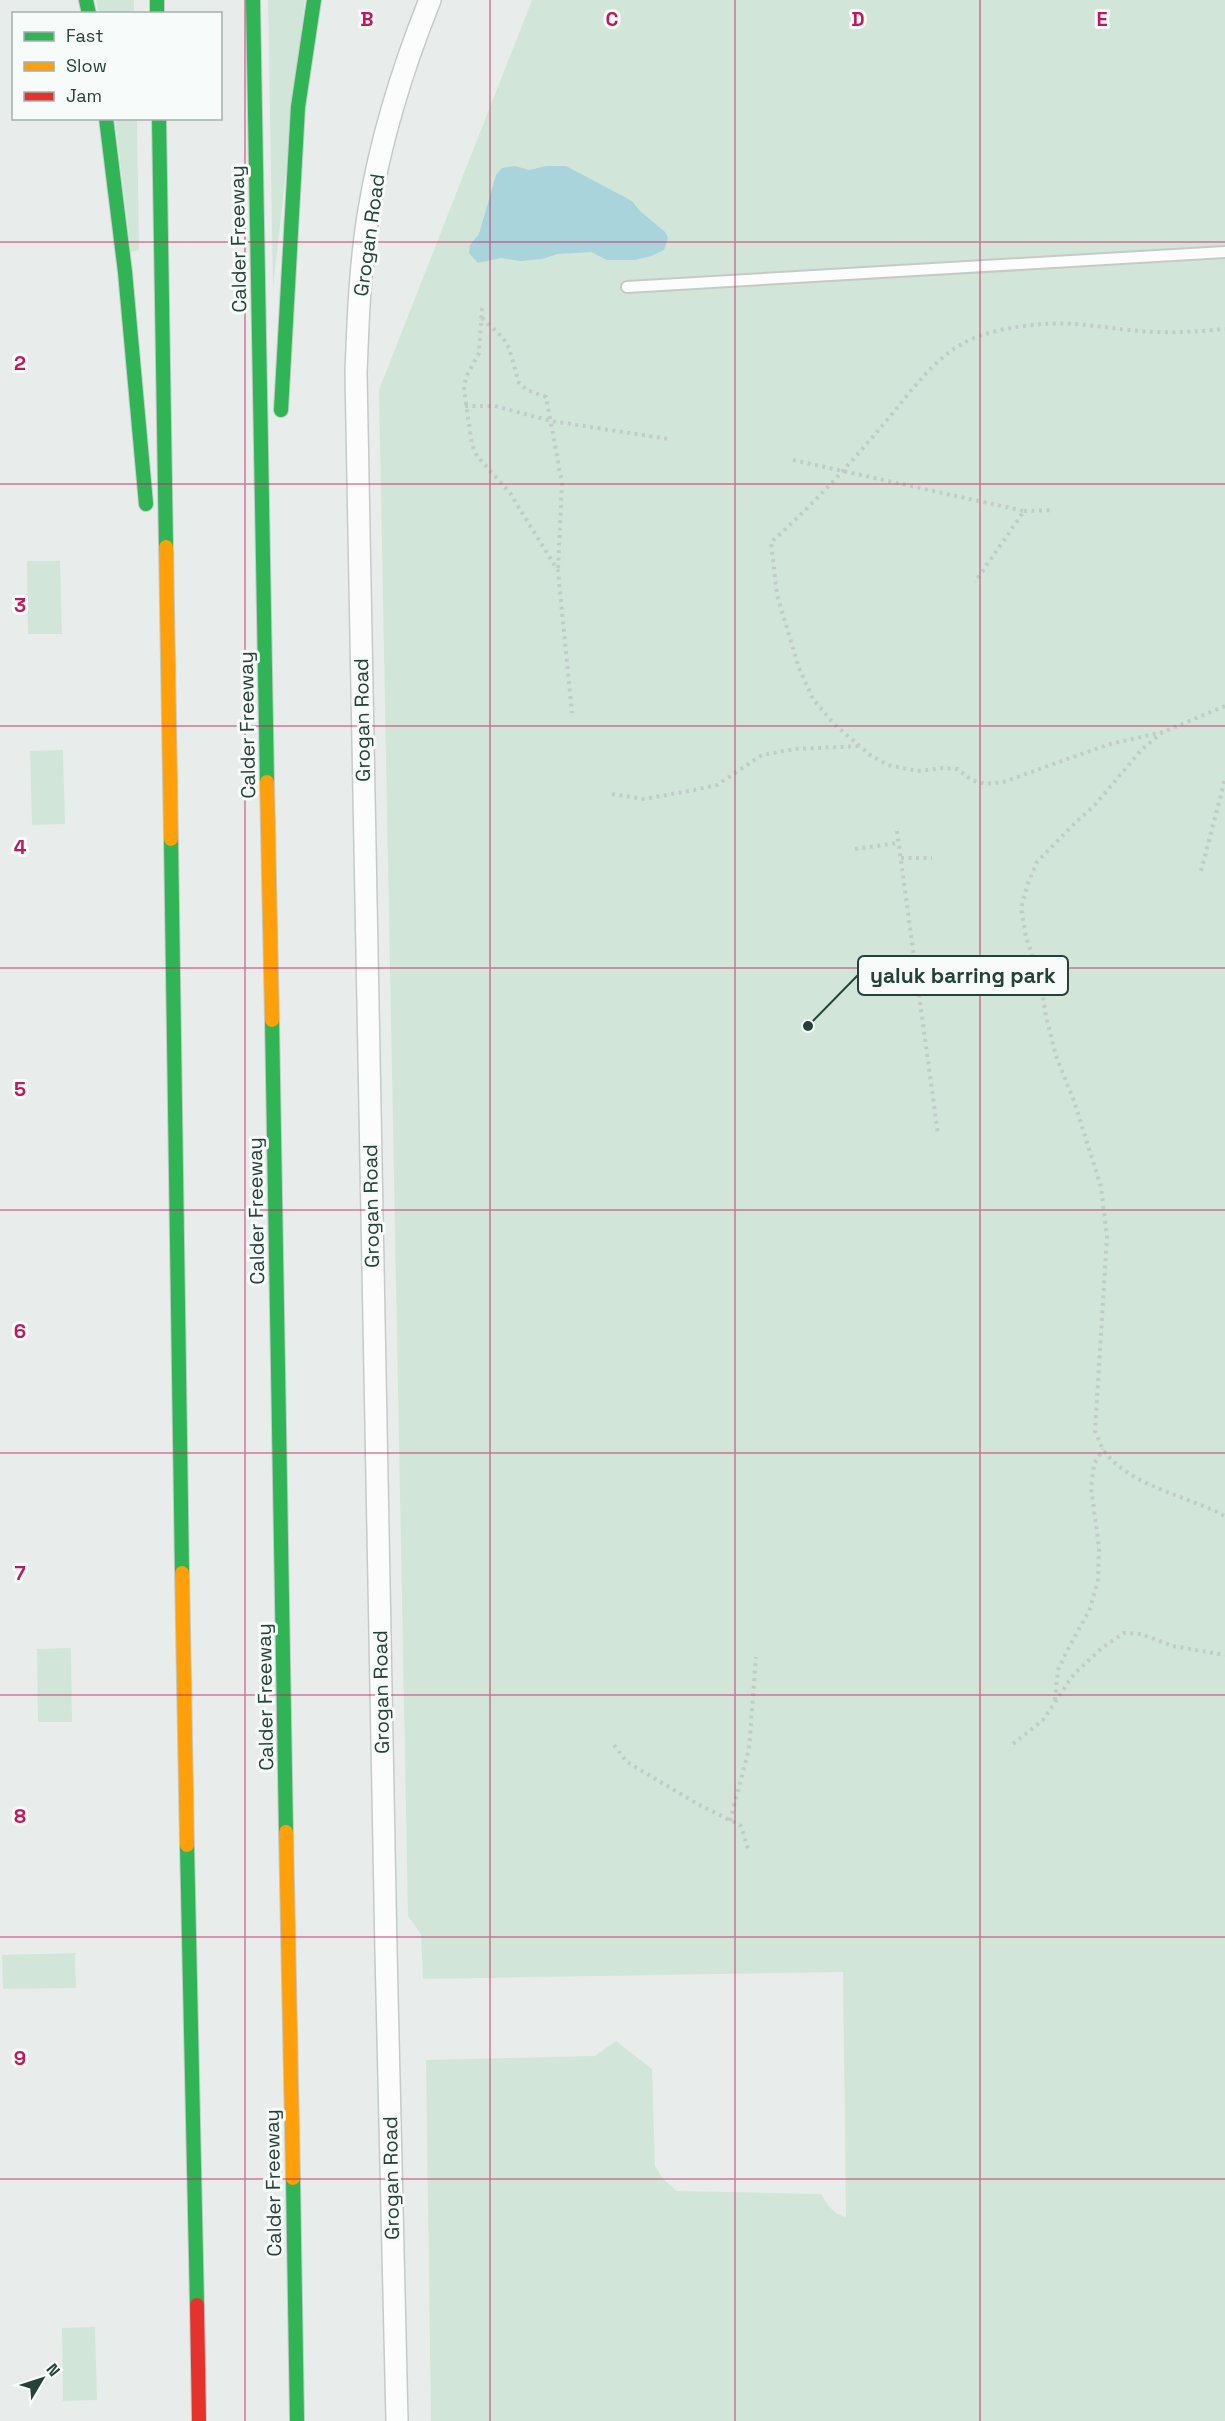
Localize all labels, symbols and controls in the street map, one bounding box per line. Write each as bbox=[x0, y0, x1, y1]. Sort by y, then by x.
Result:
text: B bbox=[360, 6, 374, 32]
text: C bbox=[606, 6, 619, 32]
text: D bbox=[851, 6, 865, 32]
text: E bbox=[1096, 6, 1108, 32]
legend bbox=[12, 12, 222, 120]
text: Fast bbox=[66, 24, 103, 47]
text: Slow bbox=[66, 54, 107, 77]
text: Jam bbox=[66, 84, 102, 107]
street label: Calder Freeway bbox=[224, 165, 252, 313]
street label: Grogan Road bbox=[348, 172, 390, 298]
text: 2 bbox=[14, 350, 26, 376]
text: 3 bbox=[14, 592, 26, 618]
street label: Calder Freeway bbox=[233, 651, 261, 799]
street label: Grogan Road bbox=[348, 658, 376, 782]
text: 4 bbox=[14, 834, 27, 860]
callout: yaluk barring park bbox=[858, 956, 1068, 995]
text: yaluk barring park bbox=[870, 962, 1056, 989]
text: 5 bbox=[14, 1076, 26, 1102]
street label: Calder Freeway bbox=[242, 1137, 270, 1285]
street label: Grogan Road bbox=[357, 1144, 385, 1268]
text: 6 bbox=[14, 1318, 26, 1344]
text: 7 bbox=[14, 1560, 26, 1586]
street label: Calder Freeway bbox=[251, 1623, 279, 1771]
street label: Grogan Road bbox=[367, 1630, 395, 1754]
text: 8 bbox=[14, 1803, 26, 1829]
text: 9 bbox=[14, 2045, 26, 2071]
street label: Calder Freeway bbox=[259, 2109, 287, 2257]
street label: Grogan Road bbox=[377, 2116, 405, 2240]
north arrow bbox=[12, 2349, 72, 2409]
text: N bbox=[42, 2359, 65, 2381]

